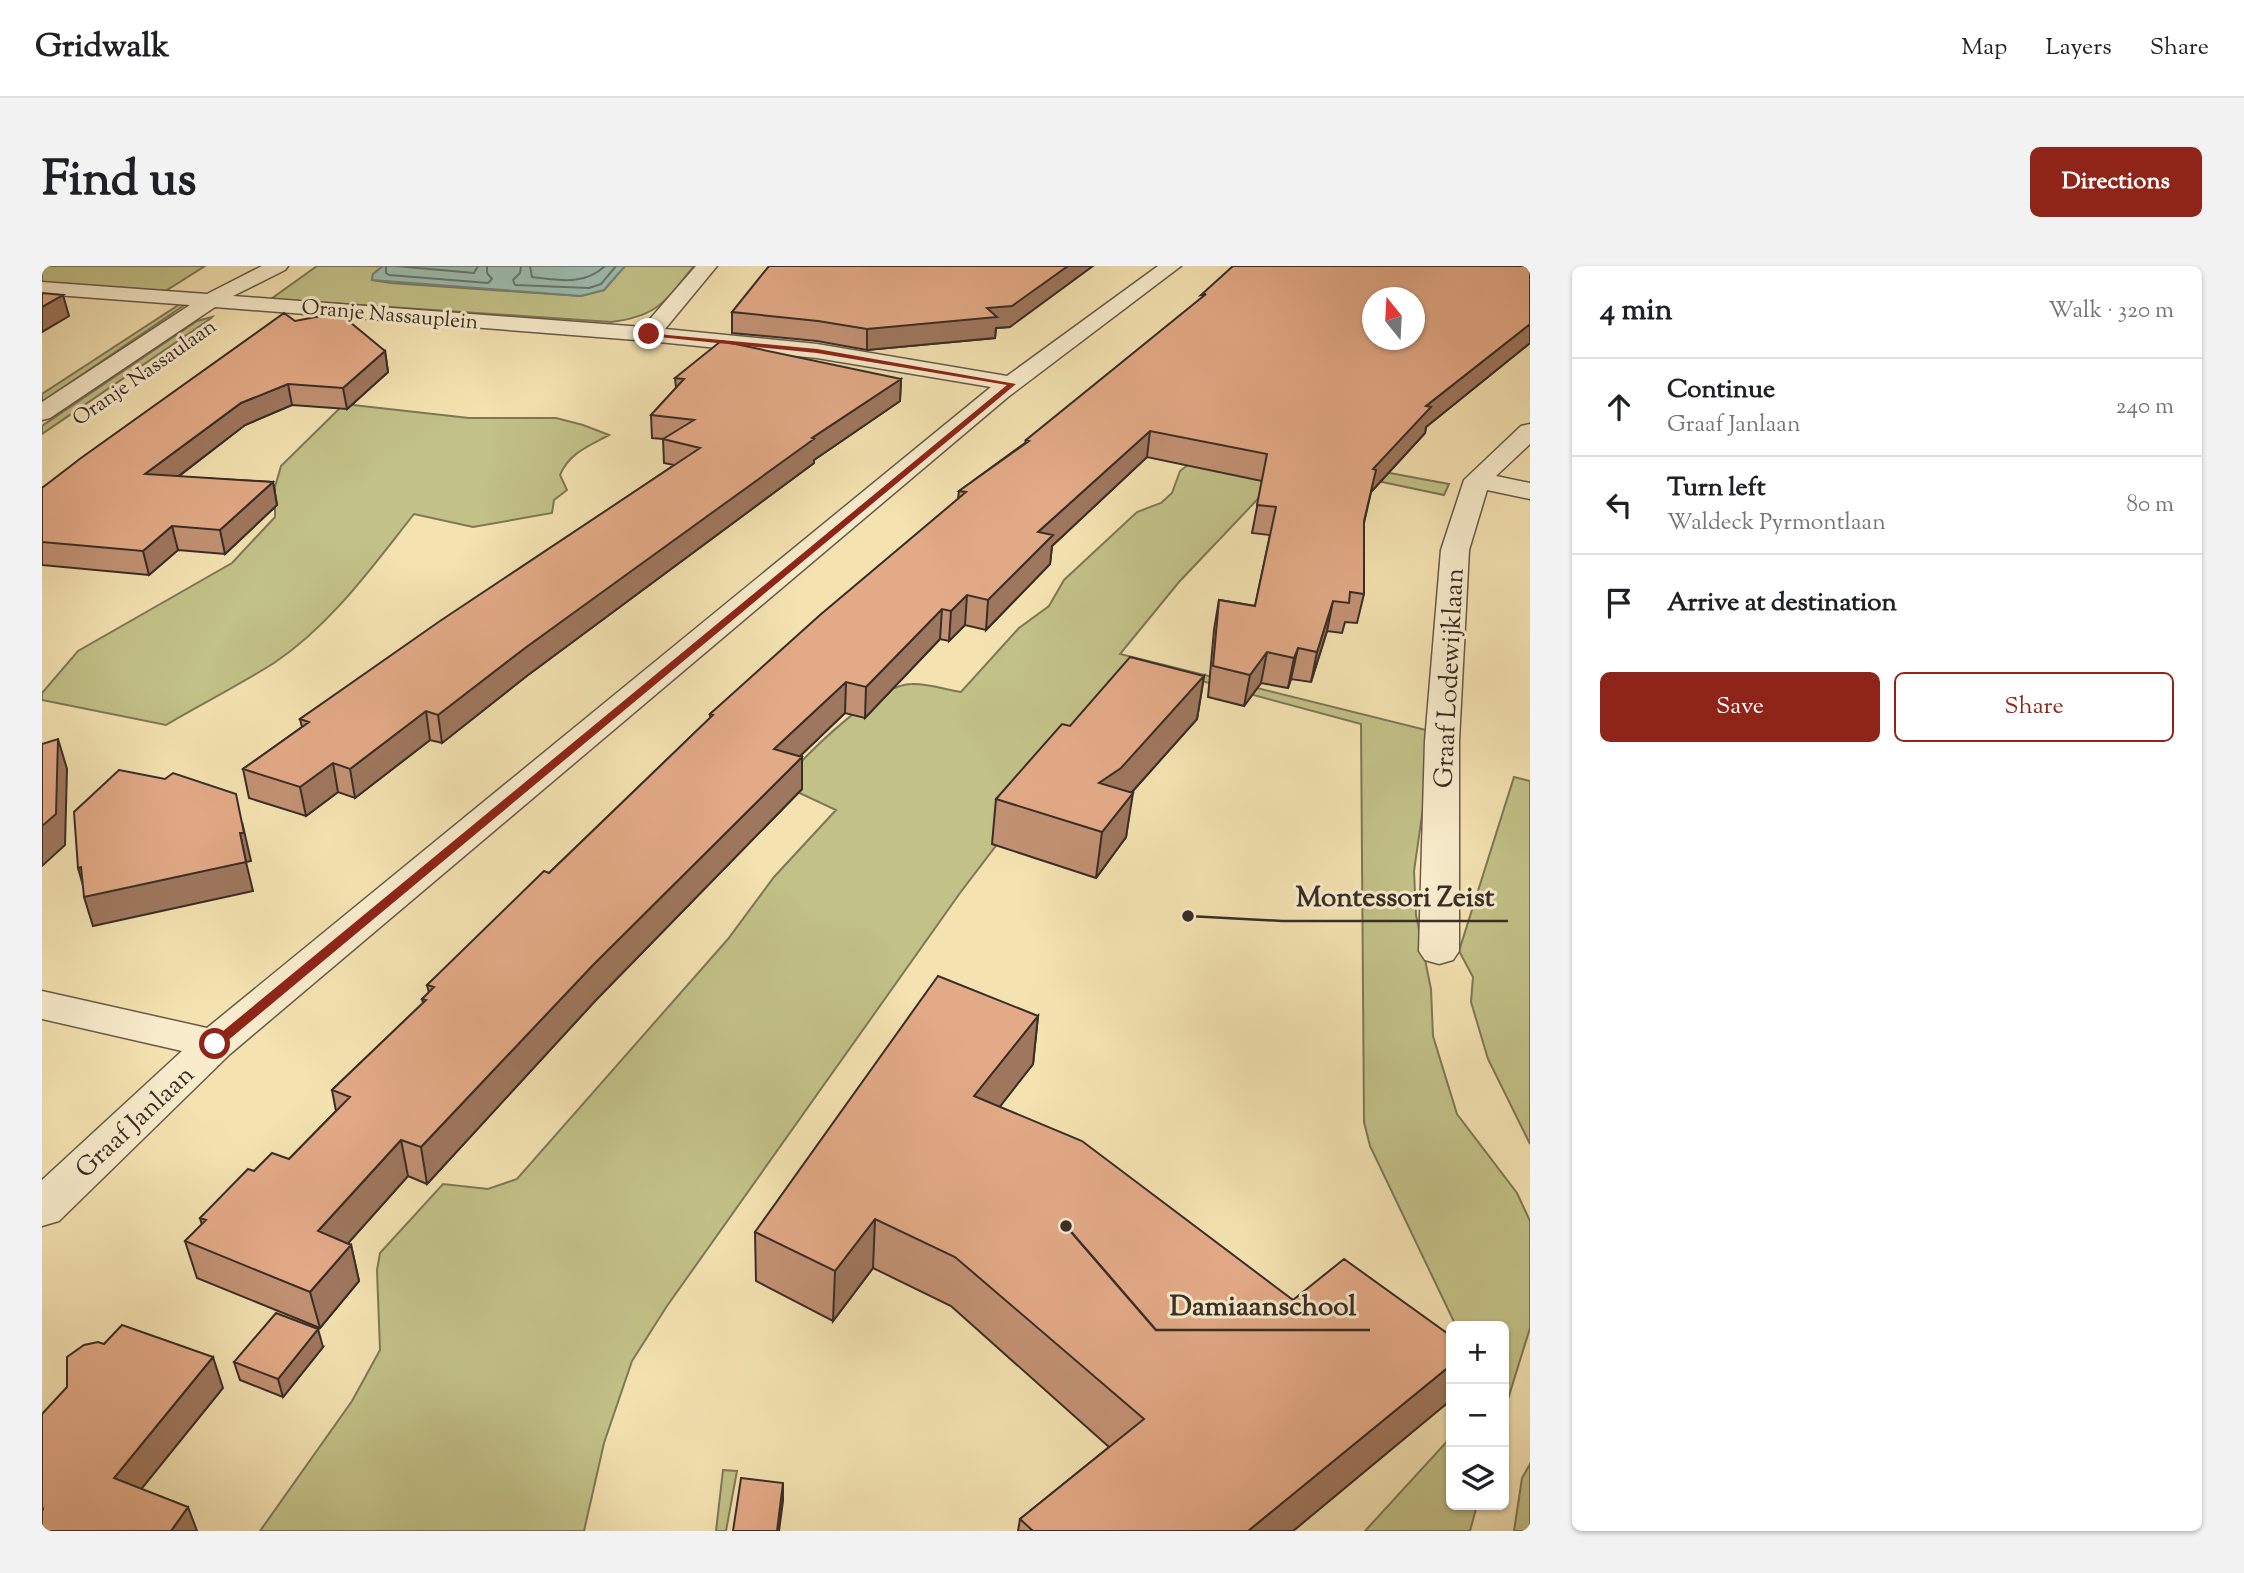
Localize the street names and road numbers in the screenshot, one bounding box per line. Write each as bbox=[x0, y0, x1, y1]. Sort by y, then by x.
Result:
street label: Oranje Nassauplein bbox=[300, 293, 479, 339]
street label: Oranje Nassaulaan bbox=[67, 313, 223, 435]
street label: Graaf Lodewijklaan bbox=[1426, 567, 1475, 789]
street label: Graaf Janlaan bbox=[68, 1058, 204, 1188]

